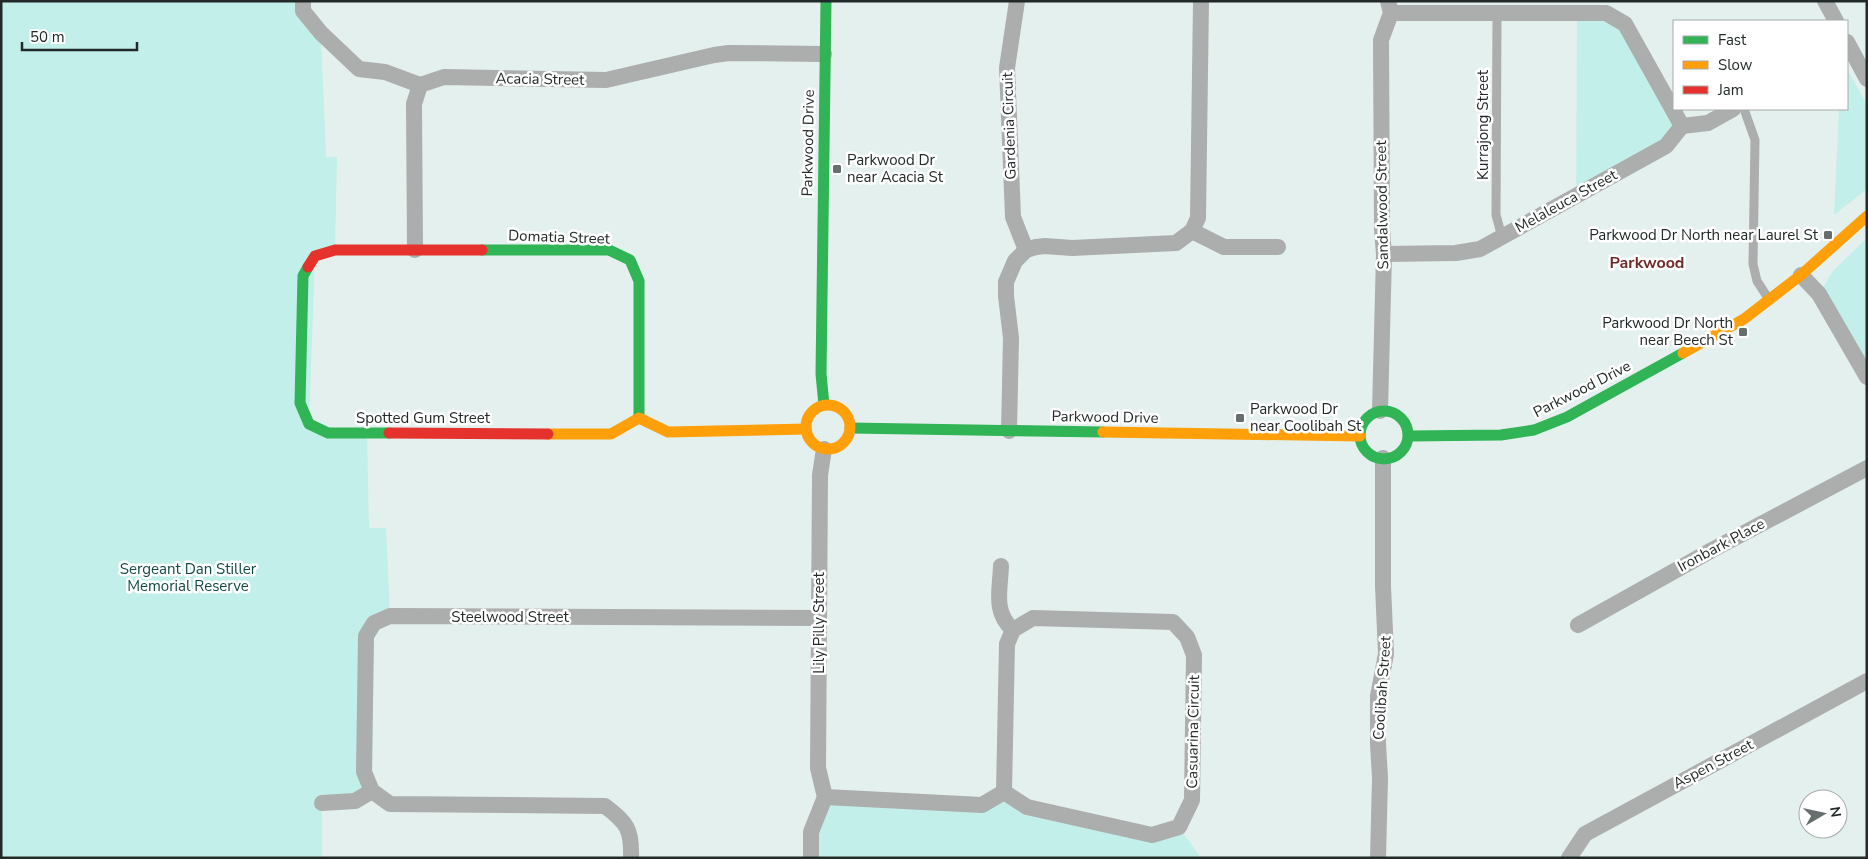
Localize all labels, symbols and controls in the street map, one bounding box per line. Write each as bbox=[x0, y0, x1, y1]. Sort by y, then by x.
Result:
scale bar bbox=[22, 20, 138, 52]
legend bbox=[1673, 20, 1848, 110]
text: 50 m bbox=[30, 27, 65, 47]
text: Fast bbox=[1718, 30, 1747, 50]
text: Slow bbox=[1718, 55, 1753, 75]
street label: Acacia Street bbox=[495, 68, 585, 90]
street label: Kurrajong Street bbox=[1473, 69, 1493, 180]
street label: Gardenia Circuit bbox=[997, 71, 1021, 180]
text: Jam bbox=[1717, 80, 1744, 100]
street label: Parkwood Drive bbox=[797, 89, 819, 197]
street label: Sandalwood Street bbox=[1371, 139, 1393, 270]
place label: Parkwood Dr near Acacia St bbox=[847, 150, 944, 187]
marker: Parkwood Dr near Acacia St bbox=[831, 163, 843, 175]
street label: Melaleuca Street bbox=[1511, 164, 1621, 237]
street label: Domatia Street bbox=[508, 225, 611, 249]
place label: Parkwood Dr North near Laurel St bbox=[1589, 225, 1819, 245]
marker: Parkwood Dr North near Laurel St bbox=[1822, 229, 1834, 241]
district label: Parkwood bbox=[1610, 252, 1684, 274]
place label: Parkwood Dr North near Beech St bbox=[1602, 313, 1734, 350]
marker: Parkwood Dr North near Beech St bbox=[1737, 326, 1749, 338]
street label: Parkwood Drive bbox=[1530, 356, 1634, 422]
place label: Parkwood Dr near Coolibah St bbox=[1250, 399, 1362, 436]
street label: Parkwood Drive bbox=[1051, 406, 1159, 428]
street label: Spotted Gum Street bbox=[356, 408, 491, 428]
marker: Parkwood Dr near Coolibah St bbox=[1234, 412, 1246, 424]
street label: Ironbark Place bbox=[1674, 514, 1768, 576]
park label: Sergeant Dan Stiller Memorial Reserve bbox=[120, 559, 257, 596]
street label: Lily Pilly Street bbox=[809, 571, 829, 674]
street label: Steelwood Street bbox=[451, 607, 569, 627]
street label: Coolibah Street bbox=[1368, 635, 1396, 741]
street label: Casuarina Circuit bbox=[1182, 674, 1204, 789]
street label: Aspen Street bbox=[1669, 734, 1757, 794]
north arrow bbox=[1798, 789, 1848, 839]
text: N bbox=[1825, 805, 1846, 819]

